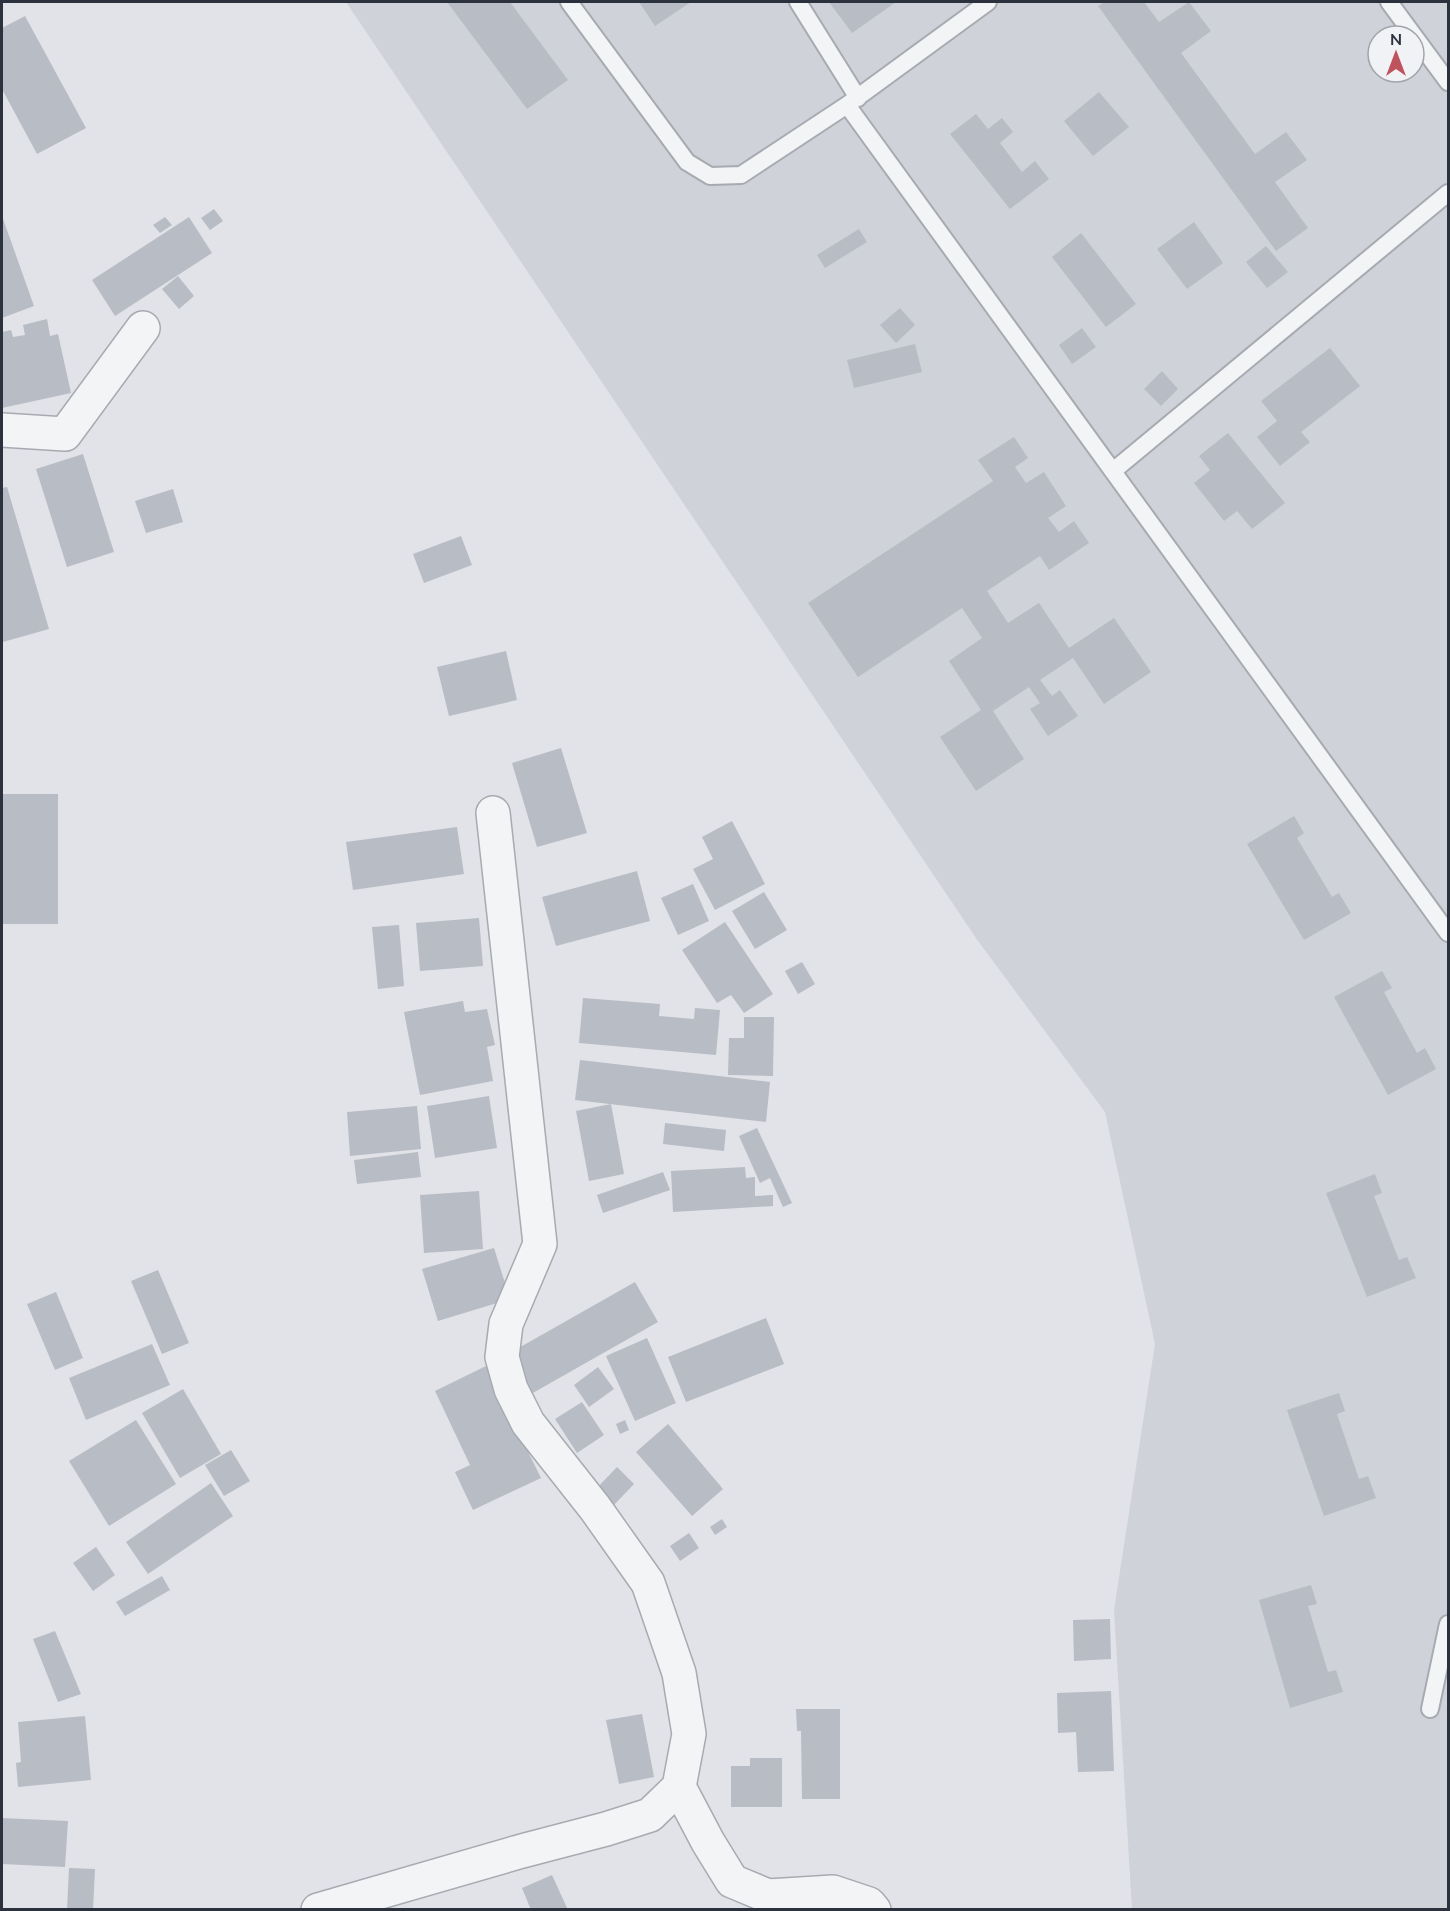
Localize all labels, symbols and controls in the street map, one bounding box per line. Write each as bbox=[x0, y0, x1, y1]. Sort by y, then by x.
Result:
north arrow bbox=[1366, 24, 1426, 84]
text: N bbox=[1390, 29, 1402, 49]

